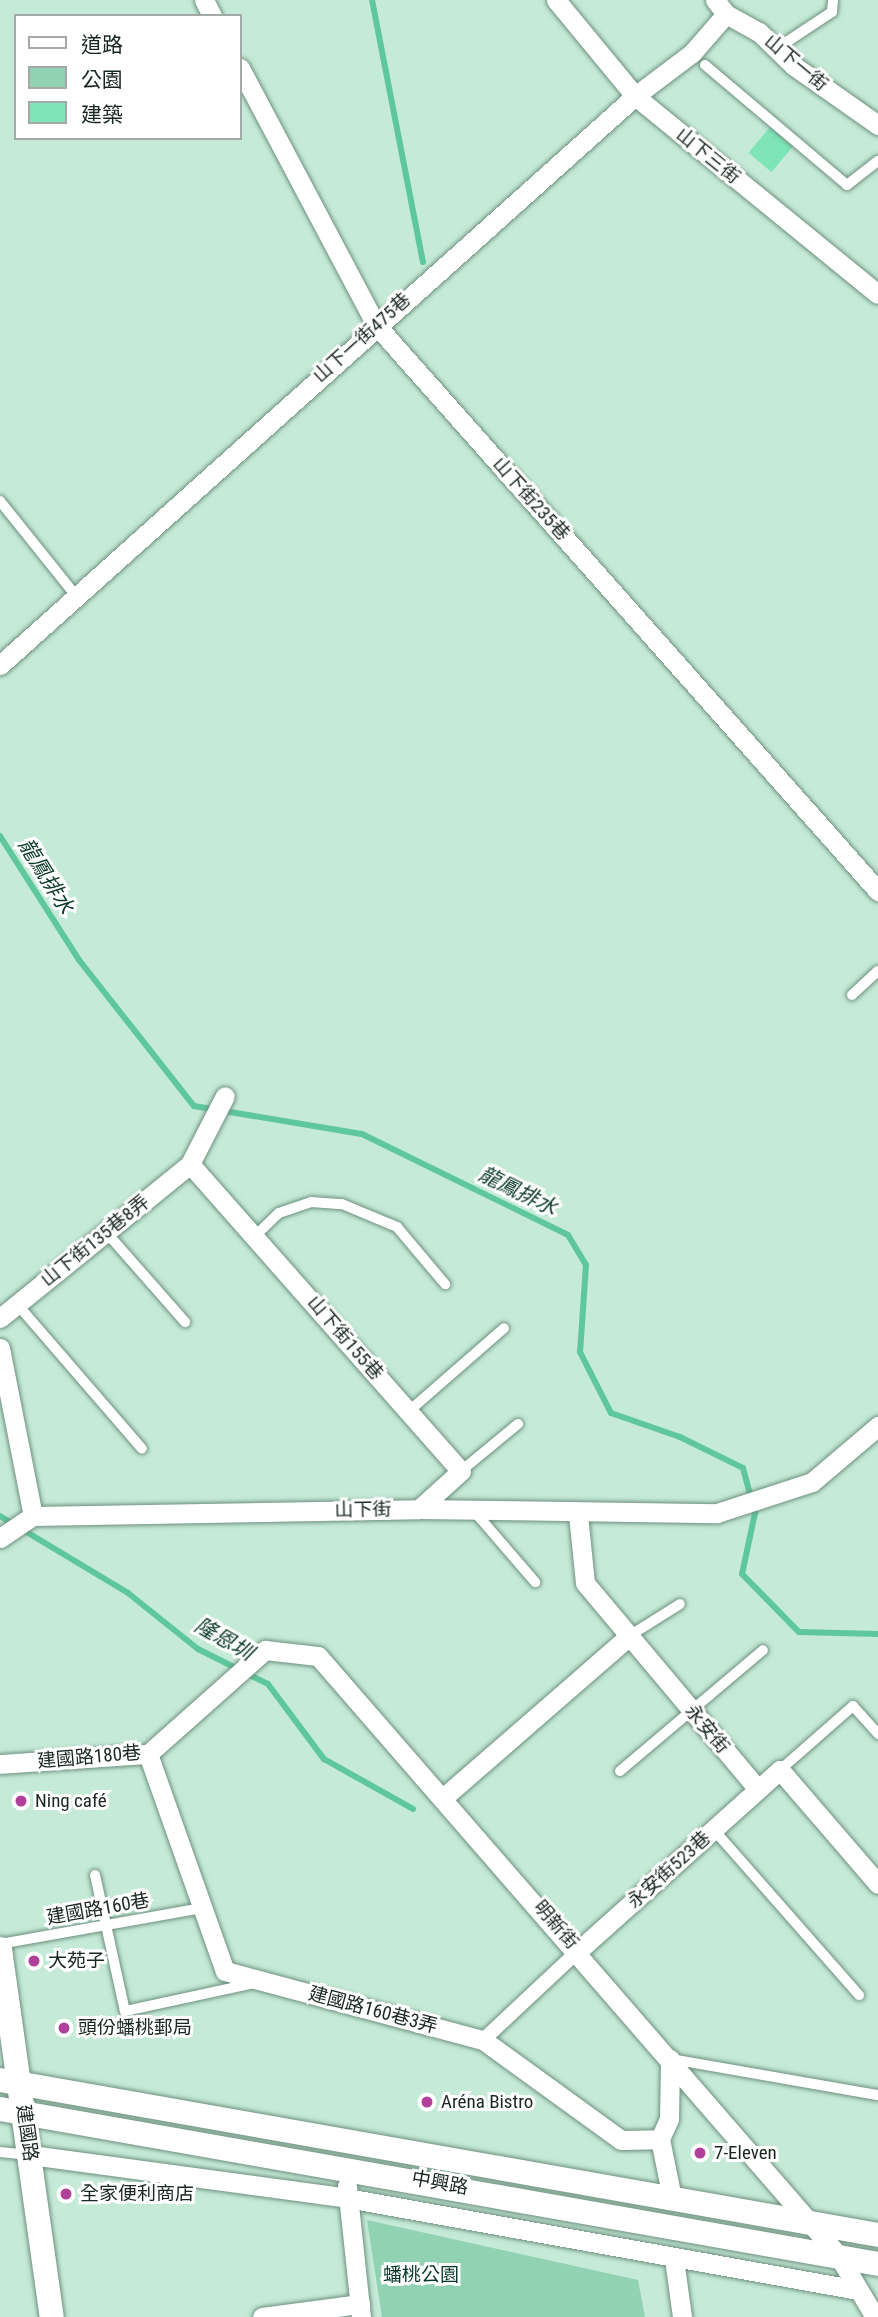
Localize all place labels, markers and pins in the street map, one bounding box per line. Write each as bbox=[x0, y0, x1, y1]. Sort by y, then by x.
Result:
place label: Ning café bbox=[35, 1790, 107, 1812]
marker: Ning café bbox=[13, 1793, 29, 1809]
place label: 大苑子 bbox=[48, 1950, 105, 1972]
marker: 大苑子 bbox=[26, 1953, 42, 1969]
place label: 頭份蟠桃郵局 bbox=[78, 2017, 192, 2039]
marker: 頭份蟠桃郵局 bbox=[56, 2020, 72, 2036]
place label: Aréna Bistro bbox=[441, 2091, 533, 2113]
marker: Aréna Bistro bbox=[419, 2094, 435, 2110]
place label: 7-Eleven bbox=[714, 2142, 777, 2164]
marker: 7-Eleven bbox=[692, 2145, 708, 2161]
place label: 全家便利商店 bbox=[80, 2183, 194, 2205]
marker: 全家便利商店 bbox=[58, 2186, 74, 2202]

